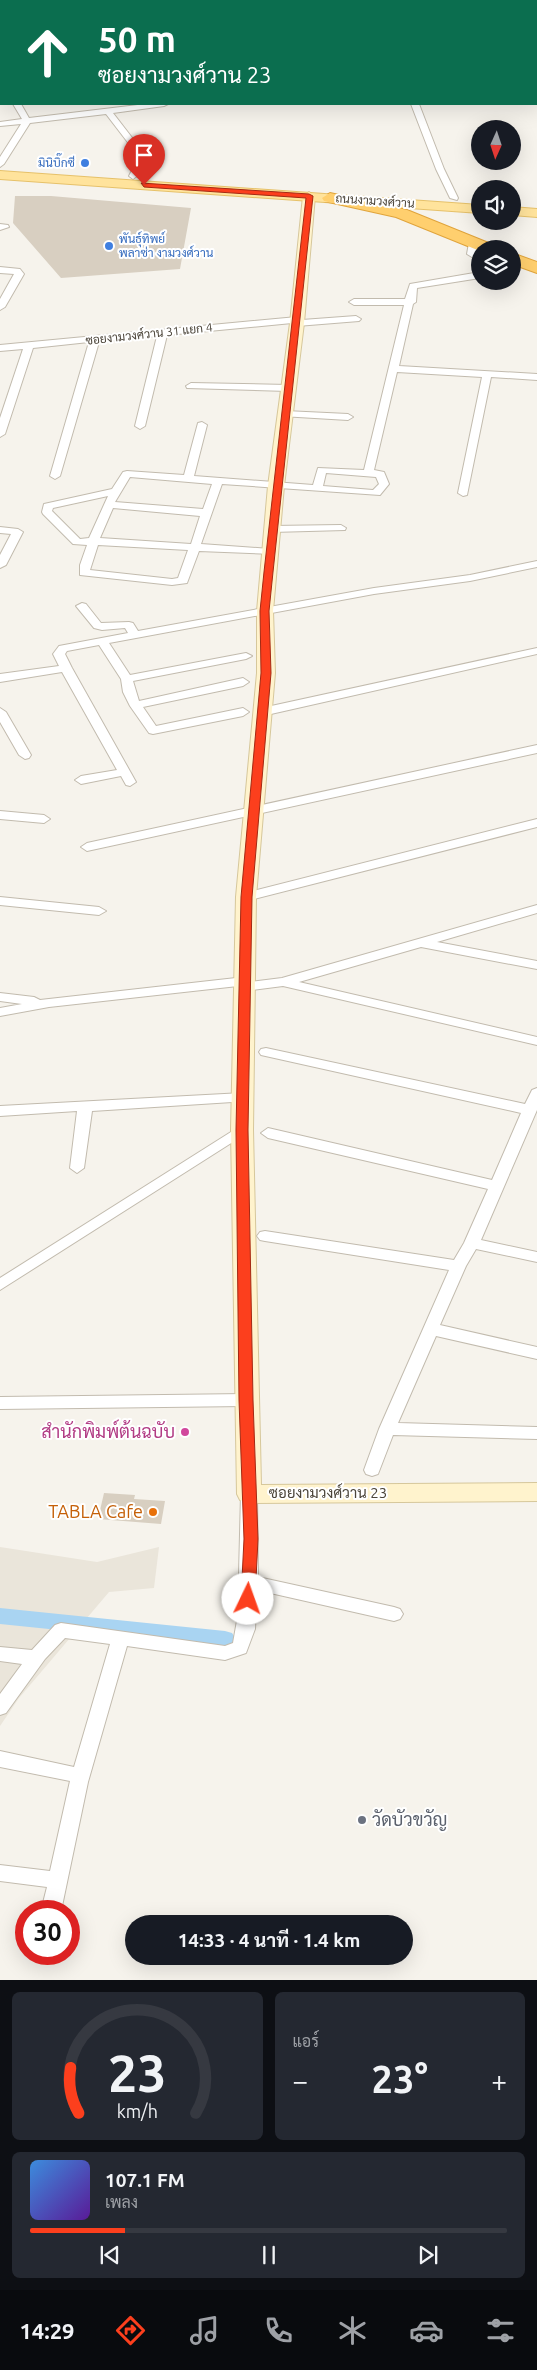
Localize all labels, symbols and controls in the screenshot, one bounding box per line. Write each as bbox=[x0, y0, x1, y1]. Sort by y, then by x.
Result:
text: 50 m bbox=[98, 19, 176, 59]
icon: ahead bbox=[15, 20, 80, 85]
text: ซอยงามวงศ์วาน 23 bbox=[98, 62, 272, 87]
north arrow bbox=[471, 120, 521, 170]
map controls bbox=[471, 120, 521, 290]
pin bbox=[123, 134, 165, 185]
icon: arrive bbox=[130, 141, 158, 169]
place label: มินิบิ๊กซี bbox=[38, 153, 75, 169]
marker: มินิบิ๊กซี bbox=[79, 157, 91, 169]
button: sound bbox=[471, 180, 521, 230]
street label: ถนนงามวงศ์วาน bbox=[335, 190, 415, 210]
place label: พันธุ์ทิพย์ พลาซ่า งามวงศ์วาน bbox=[119, 231, 214, 259]
marker: พันธุ์ทิพย์ พลาซ่า งามวงศ์วาน bbox=[103, 240, 115, 252]
button: layers bbox=[471, 240, 521, 290]
street label: ซอยงามวงศ์วาน 31 แยก 4 bbox=[85, 319, 213, 347]
place label: สำนักพิมพ์ต้นฉบับ bbox=[41, 1419, 175, 1441]
marker: สำนักพิมพ์ต้นฉบับ bbox=[179, 1426, 191, 1438]
street label: ซอยงามวงศ์วาน 23 bbox=[269, 1483, 387, 1501]
place label: TABLA Cafe bbox=[48, 1501, 143, 1521]
marker: TABLA Cafe bbox=[147, 1506, 159, 1518]
position arrow bbox=[221, 1572, 273, 1624]
place label: วัดบัวขวัญ bbox=[372, 1809, 448, 1831]
marker: วัดบัวขวัญ bbox=[356, 1814, 368, 1826]
speed limit sign: 30 bbox=[15, 1900, 80, 1965]
text: 14:33 · 4 นาที · 1.4 km bbox=[178, 1929, 360, 1951]
text: แอร์ bbox=[293, 2032, 319, 2050]
text: 23 bbox=[108, 2044, 167, 2102]
text: 23° bbox=[372, 2058, 428, 2100]
text: − bbox=[293, 2065, 308, 2096]
text: + bbox=[491, 2065, 507, 2096]
text: km/h bbox=[117, 2101, 158, 2121]
text: 107.1 FM bbox=[105, 2169, 185, 2191]
text: เพลง bbox=[105, 2193, 138, 2211]
icon: previous bbox=[96, 2241, 124, 2269]
icon: pause bbox=[255, 2241, 283, 2269]
icon: next bbox=[414, 2241, 442, 2269]
icon: directions bbox=[113, 2313, 148, 2348]
icon: music bbox=[187, 2313, 222, 2348]
icon: phone bbox=[261, 2313, 296, 2348]
icon: climate bbox=[335, 2313, 370, 2348]
icon: car bbox=[409, 2313, 444, 2348]
icon: filters bbox=[483, 2313, 518, 2348]
text: 14:29 bbox=[19, 2318, 74, 2343]

